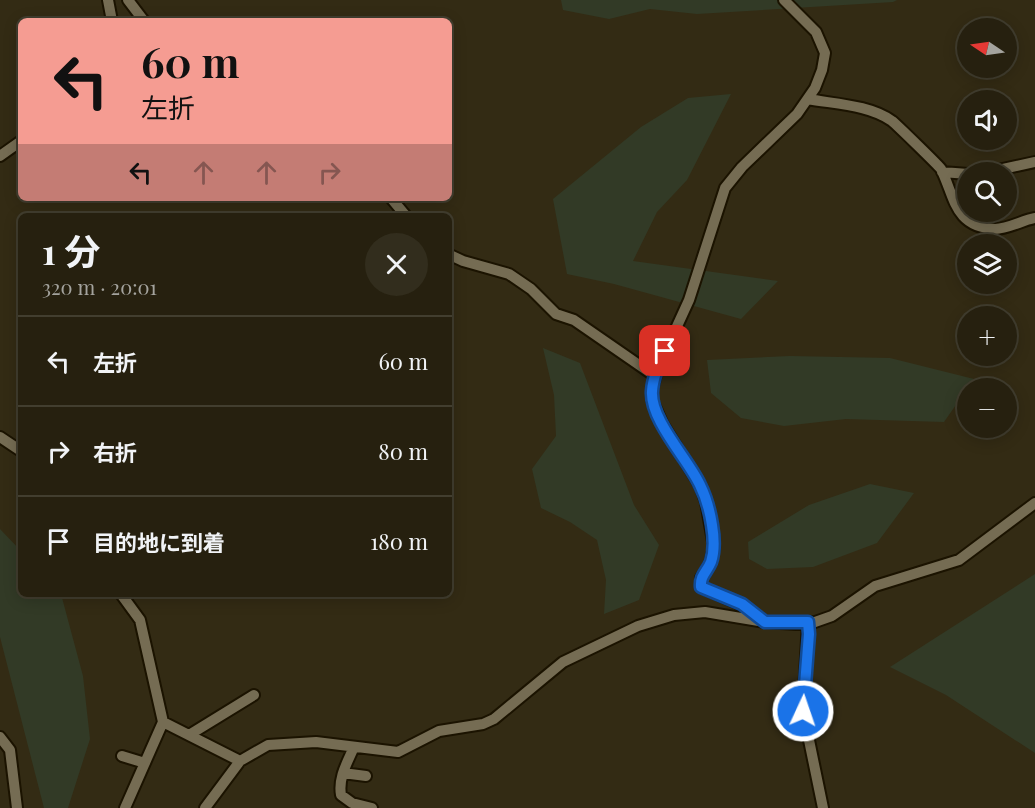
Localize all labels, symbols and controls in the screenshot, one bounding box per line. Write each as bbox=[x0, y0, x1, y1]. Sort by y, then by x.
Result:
north arrow bbox=[957, 18, 1017, 78]
map controls bbox=[957, 18, 1017, 438]
text: 60 m bbox=[141, 33, 239, 89]
icon: left bbox=[42, 42, 120, 120]
text: 左折 bbox=[141, 89, 195, 125]
button: sound bbox=[957, 90, 1017, 150]
icon: left bbox=[124, 156, 157, 189]
icon: ahead bbox=[187, 156, 220, 189]
icon: ahead bbox=[250, 156, 283, 189]
icon: right bbox=[313, 156, 346, 189]
button: search bbox=[957, 162, 1017, 222]
text: 1 分 bbox=[42, 226, 100, 274]
button: close bbox=[365, 233, 428, 296]
button: layers bbox=[957, 234, 1017, 294]
text: 320 m · 20:01 bbox=[42, 273, 157, 300]
button: + bbox=[957, 306, 1017, 366]
pin bbox=[639, 325, 690, 376]
icon: arrive bbox=[648, 334, 681, 367]
icon: left bbox=[42, 345, 75, 378]
text: 60 m bbox=[378, 346, 428, 376]
text: 左折 bbox=[93, 347, 137, 377]
button: − bbox=[957, 378, 1017, 438]
icon: right bbox=[42, 435, 75, 468]
text: 80 m bbox=[378, 436, 428, 466]
text: 右折 bbox=[93, 437, 137, 467]
icon: arrive bbox=[42, 525, 75, 558]
text: 180 m bbox=[370, 526, 428, 556]
text: 目的地に到着 bbox=[93, 527, 225, 557]
position arrow bbox=[771, 679, 835, 743]

